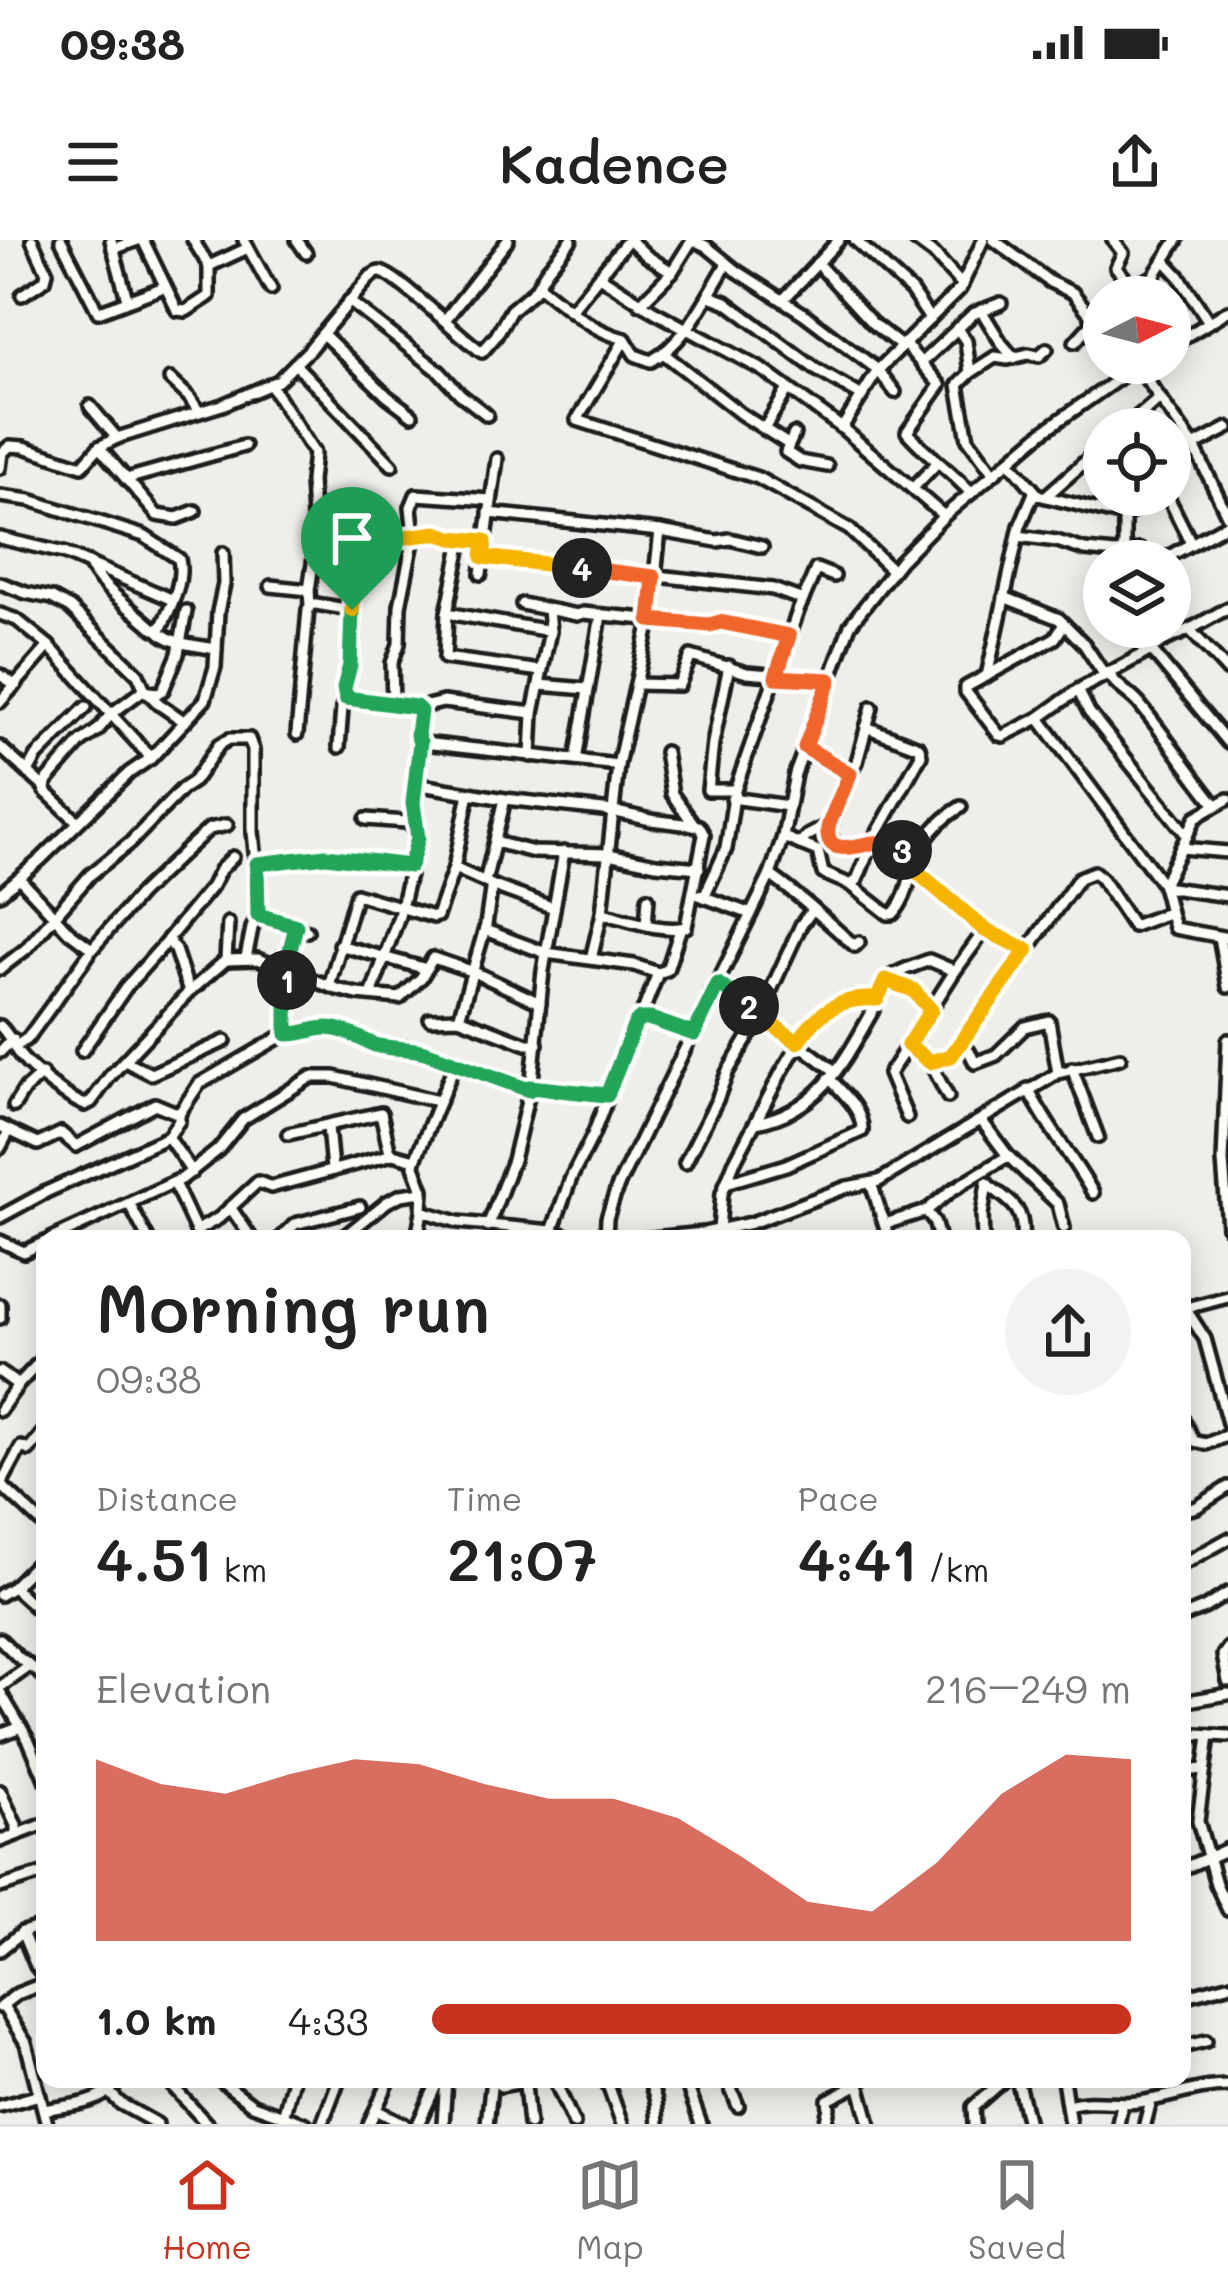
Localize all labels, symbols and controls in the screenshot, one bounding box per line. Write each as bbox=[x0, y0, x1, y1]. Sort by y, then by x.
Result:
text: 09:38 bbox=[60, 13, 185, 71]
text: Kadence bbox=[499, 127, 729, 198]
icon: menu bbox=[60, 129, 126, 195]
icon: share bbox=[1102, 129, 1168, 195]
north arrow bbox=[1083, 276, 1191, 384]
map controls bbox=[1083, 276, 1191, 648]
button: locate bbox=[1083, 408, 1191, 516]
pin bbox=[301, 487, 403, 610]
icon: arrive bbox=[319, 505, 385, 571]
pin: 4 bbox=[552, 538, 612, 598]
button: layers bbox=[1083, 540, 1191, 648]
text: 4 bbox=[572, 546, 592, 589]
pin: 3 bbox=[872, 820, 932, 880]
text: 3 bbox=[892, 828, 912, 871]
pin: 1 bbox=[257, 950, 317, 1010]
text: 1 bbox=[280, 958, 294, 1001]
pin: 2 bbox=[719, 976, 779, 1036]
text: 2 bbox=[740, 984, 758, 1027]
text: Morning run bbox=[96, 1264, 490, 1350]
button: share bbox=[1005, 1269, 1131, 1395]
text: 09:38 bbox=[96, 1352, 202, 1403]
text: Distance bbox=[96, 1476, 238, 1519]
text: Time bbox=[447, 1476, 522, 1519]
text: Pace bbox=[798, 1476, 879, 1519]
text: 4.51 bbox=[96, 1519, 213, 1597]
text: 21:07 bbox=[447, 1519, 597, 1597]
text: 4:41 bbox=[798, 1519, 918, 1597]
text: km bbox=[213, 1547, 267, 1590]
text: /km bbox=[918, 1547, 989, 1590]
text: Elevation bbox=[96, 1662, 271, 1713]
text: 216–249 m bbox=[925, 1662, 1131, 1713]
text: 1.0 km bbox=[96, 1994, 216, 2045]
text: 4:33 bbox=[288, 1994, 369, 2045]
tab: Home bbox=[162, 2152, 252, 2267]
tab: Map bbox=[576, 2152, 644, 2267]
tab: Saved bbox=[968, 2152, 1066, 2267]

